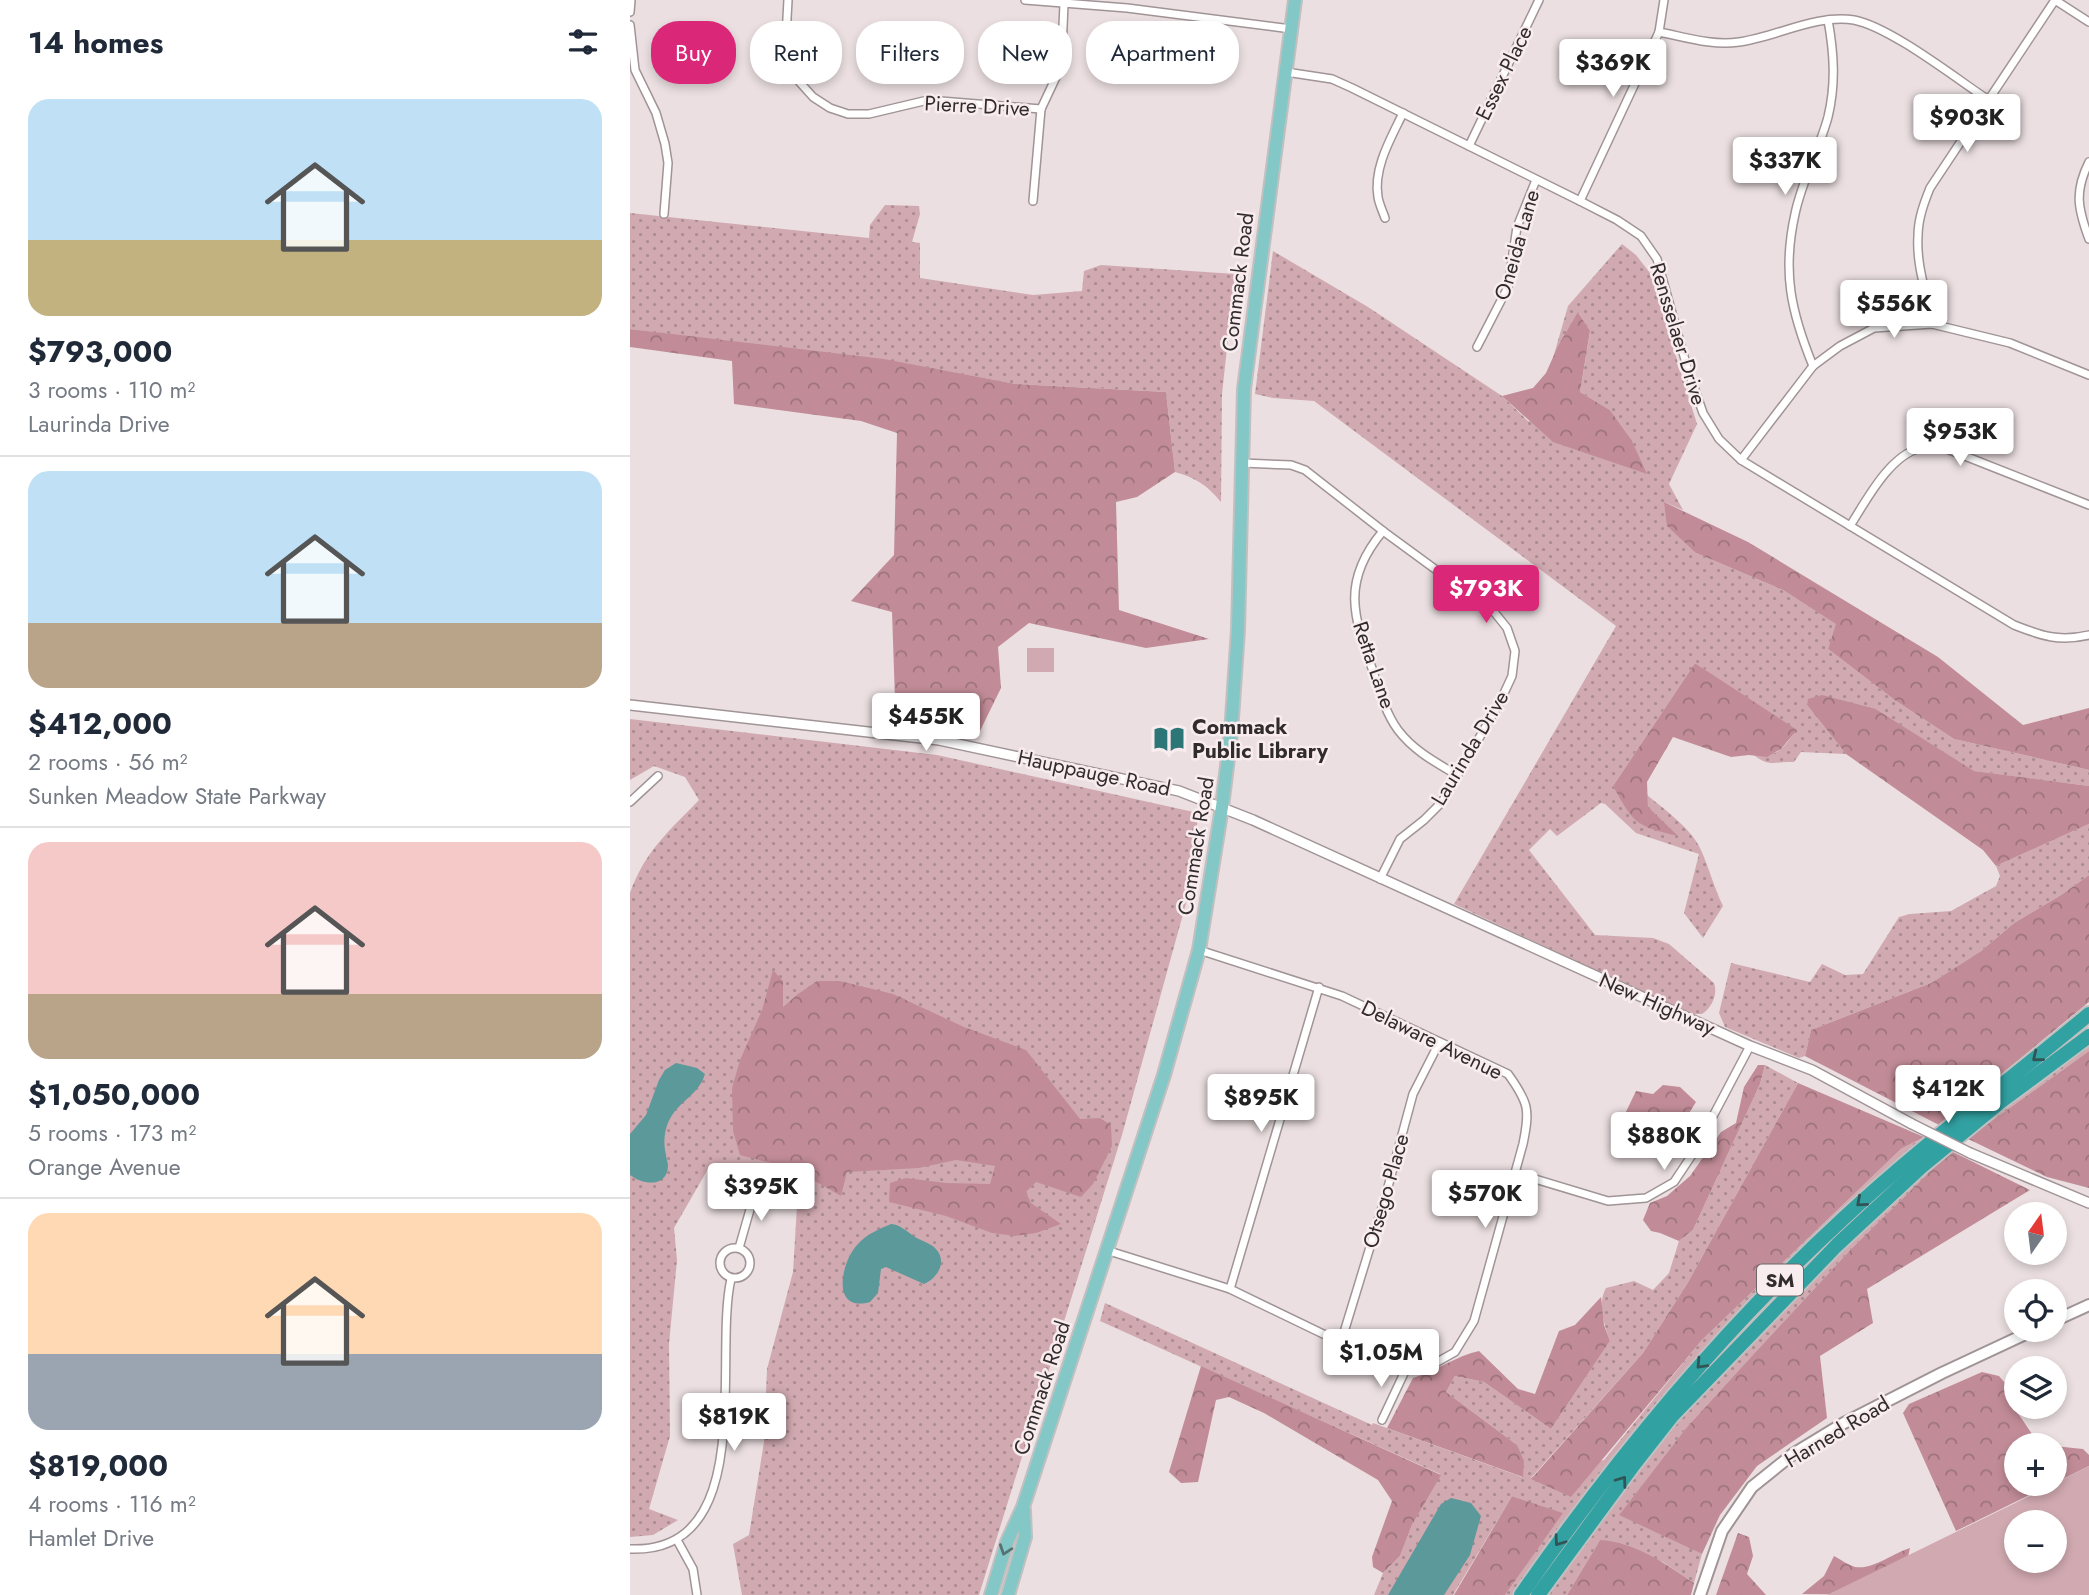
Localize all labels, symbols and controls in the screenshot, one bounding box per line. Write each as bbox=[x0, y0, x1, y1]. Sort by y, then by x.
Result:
text: 14 homes bbox=[28, 21, 163, 64]
chip: Buy bbox=[651, 21, 736, 84]
chip: Rent bbox=[750, 21, 842, 84]
chip: Filters bbox=[856, 21, 964, 84]
chip: New bbox=[978, 21, 1072, 84]
chip: Apartment bbox=[1086, 21, 1239, 84]
street label: Essex Place bbox=[1468, 21, 1540, 125]
icon: filters bbox=[564, 23, 602, 61]
pin: $369K bbox=[1564, 40, 1662, 99]
text: $369K bbox=[1575, 45, 1651, 79]
street label: Pierre Drive bbox=[923, 88, 1031, 124]
pin: $903K bbox=[1918, 94, 2016, 154]
text: $903K bbox=[1929, 100, 2005, 134]
pin: $337K bbox=[1736, 138, 1834, 197]
text: $337K bbox=[1749, 143, 1821, 177]
icon: home bbox=[252, 144, 378, 270]
street label: Oneida Lane bbox=[1487, 186, 1547, 304]
street label: Commack Road bbox=[1215, 211, 1261, 353]
street label: Rensselaer Drive bbox=[1642, 259, 1714, 409]
pin: $556K bbox=[1845, 280, 1943, 340]
text: $556K bbox=[1856, 286, 1932, 320]
text: $793,000 bbox=[28, 330, 172, 373]
text: 3 rooms · 110 m² bbox=[28, 373, 195, 407]
text: Laurinda Drive bbox=[28, 407, 170, 441]
pin: $953K bbox=[1911, 408, 2009, 468]
text: $953K bbox=[1923, 414, 1997, 448]
icon: home bbox=[252, 516, 378, 642]
pin: $793K bbox=[1437, 566, 1535, 625]
text: $793K bbox=[1449, 571, 1523, 605]
street label: Retta Lane bbox=[1345, 617, 1403, 713]
street label: Laurinda Drive bbox=[1424, 685, 1516, 811]
pin: $455K bbox=[877, 694, 975, 753]
text: $455K bbox=[888, 699, 964, 733]
text: $412,000 bbox=[28, 702, 172, 745]
place label: Commack Public Library bbox=[1192, 712, 1329, 766]
library icon: Commack Public Library bbox=[1152, 722, 1186, 756]
street label: Hauppauge Road bbox=[1015, 742, 1173, 804]
text: 2 rooms · 56 m² bbox=[28, 745, 188, 779]
street label: Commack Road bbox=[1170, 775, 1222, 917]
text: Sunken Meadow State Parkway bbox=[28, 779, 326, 813]
icon: home bbox=[252, 887, 378, 1013]
street label: New Highway bbox=[1594, 965, 1721, 1043]
street label: Delaware Avenue bbox=[1356, 993, 1508, 1087]
one-way arrow bbox=[2032, 1049, 2044, 1062]
pin: $412K bbox=[1899, 1066, 1997, 1125]
text: $412K bbox=[1911, 1071, 1985, 1105]
text: $1,050,000 bbox=[28, 1073, 200, 1116]
pin: $895K bbox=[1212, 1074, 1310, 1134]
text: $895K bbox=[1223, 1080, 1299, 1114]
pin: $880K bbox=[1615, 1112, 1713, 1172]
text: 5 rooms · 173 m² bbox=[28, 1116, 196, 1150]
text: $880K bbox=[1627, 1118, 1701, 1152]
street label: Otsego Place bbox=[1355, 1130, 1417, 1252]
text: Orange Avenue bbox=[28, 1150, 181, 1184]
pin: $395K bbox=[712, 1164, 810, 1223]
text: $395K bbox=[724, 1169, 798, 1203]
pin: $570K bbox=[1436, 1170, 1534, 1230]
text: $570K bbox=[1448, 1176, 1522, 1210]
one-way arrow bbox=[1857, 1194, 1870, 1206]
north arrow bbox=[2004, 1202, 2067, 1265]
map controls bbox=[2004, 1202, 2067, 1573]
icon: home bbox=[252, 1258, 378, 1384]
road number: SM bbox=[1757, 1264, 1803, 1296]
button: locate bbox=[2004, 1279, 2067, 1342]
street label: Commack Road bbox=[1006, 1317, 1078, 1459]
pin: $1.05M bbox=[1324, 1330, 1438, 1389]
text: $1.05M bbox=[1339, 1335, 1423, 1369]
one-way arrow bbox=[1697, 1356, 1710, 1369]
button: layers bbox=[2004, 1356, 2067, 1419]
street label: Harned Road bbox=[1779, 1389, 1895, 1475]
pin: $819K bbox=[685, 1394, 783, 1453]
text: $819K bbox=[698, 1399, 770, 1433]
button: + bbox=[2004, 1433, 2067, 1496]
text: $819,000 bbox=[28, 1444, 168, 1487]
one-way arrow bbox=[1614, 1476, 1626, 1489]
text: 4 rooms · 116 m² bbox=[28, 1487, 196, 1521]
button: − bbox=[2004, 1510, 2067, 1573]
text: Hamlet Drive bbox=[28, 1521, 154, 1555]
one-way arrow bbox=[1555, 1533, 1567, 1546]
one-way arrow bbox=[999, 1544, 1013, 1556]

